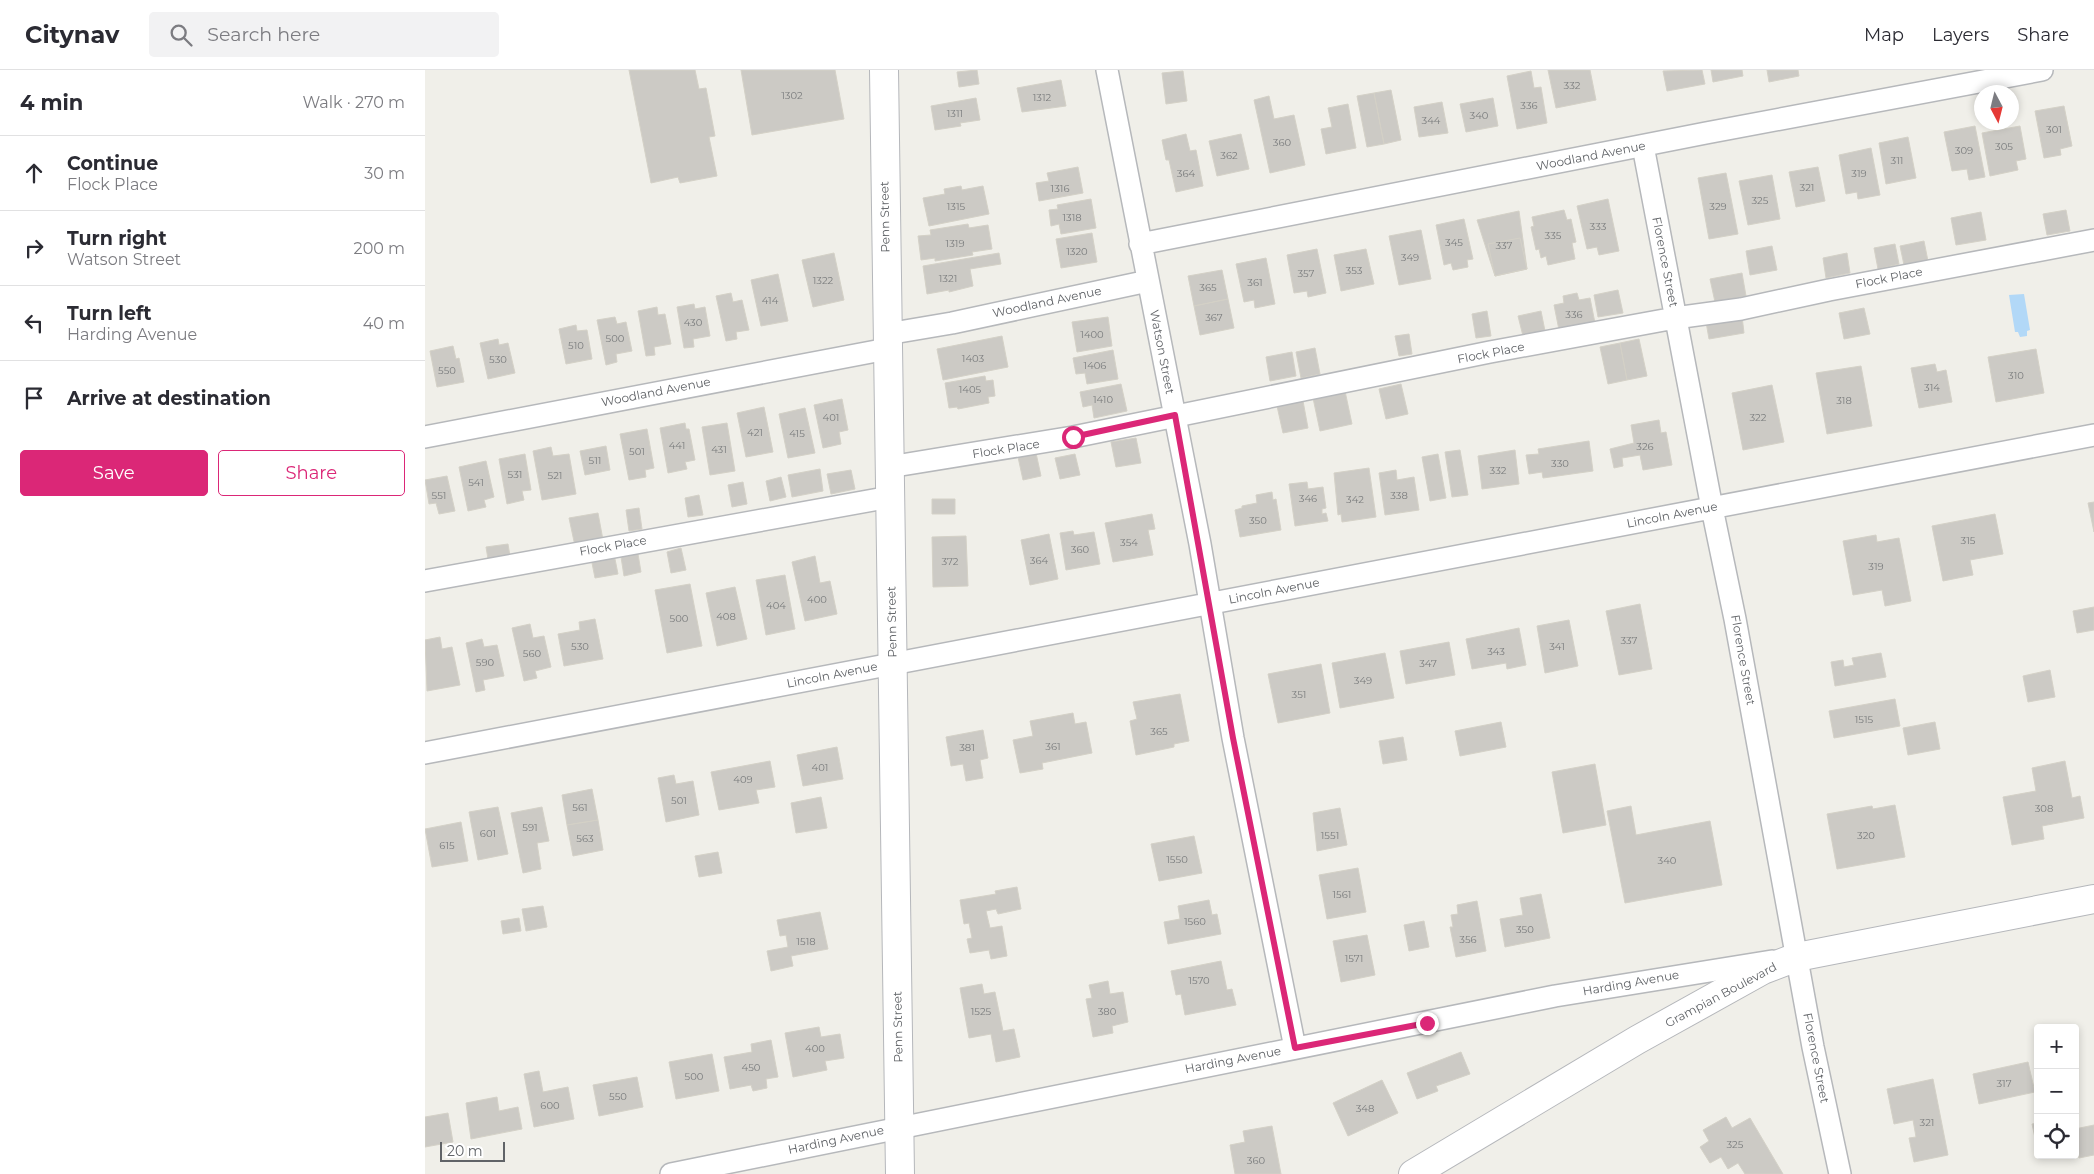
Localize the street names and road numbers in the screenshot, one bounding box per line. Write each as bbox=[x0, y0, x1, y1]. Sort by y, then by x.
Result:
street label: Woodland Avenue bbox=[1535, 138, 1647, 173]
street label: Penn Street bbox=[876, 181, 893, 253]
street label: Florence Street bbox=[1649, 215, 1682, 308]
street label: Flock Place bbox=[1854, 264, 1924, 291]
street label: Woodland Avenue bbox=[991, 283, 1103, 320]
street label: Watson Street bbox=[1147, 308, 1178, 395]
street label: Flock Place bbox=[1456, 339, 1526, 366]
street label: Woodland Avenue bbox=[600, 374, 712, 409]
street label: Flock Place bbox=[971, 436, 1041, 461]
street label: Lincoln Avenue bbox=[1625, 498, 1719, 531]
street label: Flock Place bbox=[578, 532, 648, 559]
street label: Lincoln Avenue bbox=[1227, 574, 1321, 607]
street label: Penn Street bbox=[883, 586, 900, 658]
street label: Florence Street bbox=[1728, 613, 1759, 706]
street label: Lincoln Avenue bbox=[785, 658, 879, 691]
street label: Grampian Boulevard bbox=[1662, 959, 1779, 1030]
street label: Harding Avenue bbox=[1582, 967, 1680, 998]
street label: Penn Street bbox=[889, 991, 906, 1063]
street label: Florence Street bbox=[1800, 1011, 1833, 1104]
street label: Harding Avenue bbox=[1184, 1043, 1282, 1076]
street label: Harding Avenue bbox=[787, 1122, 885, 1157]

